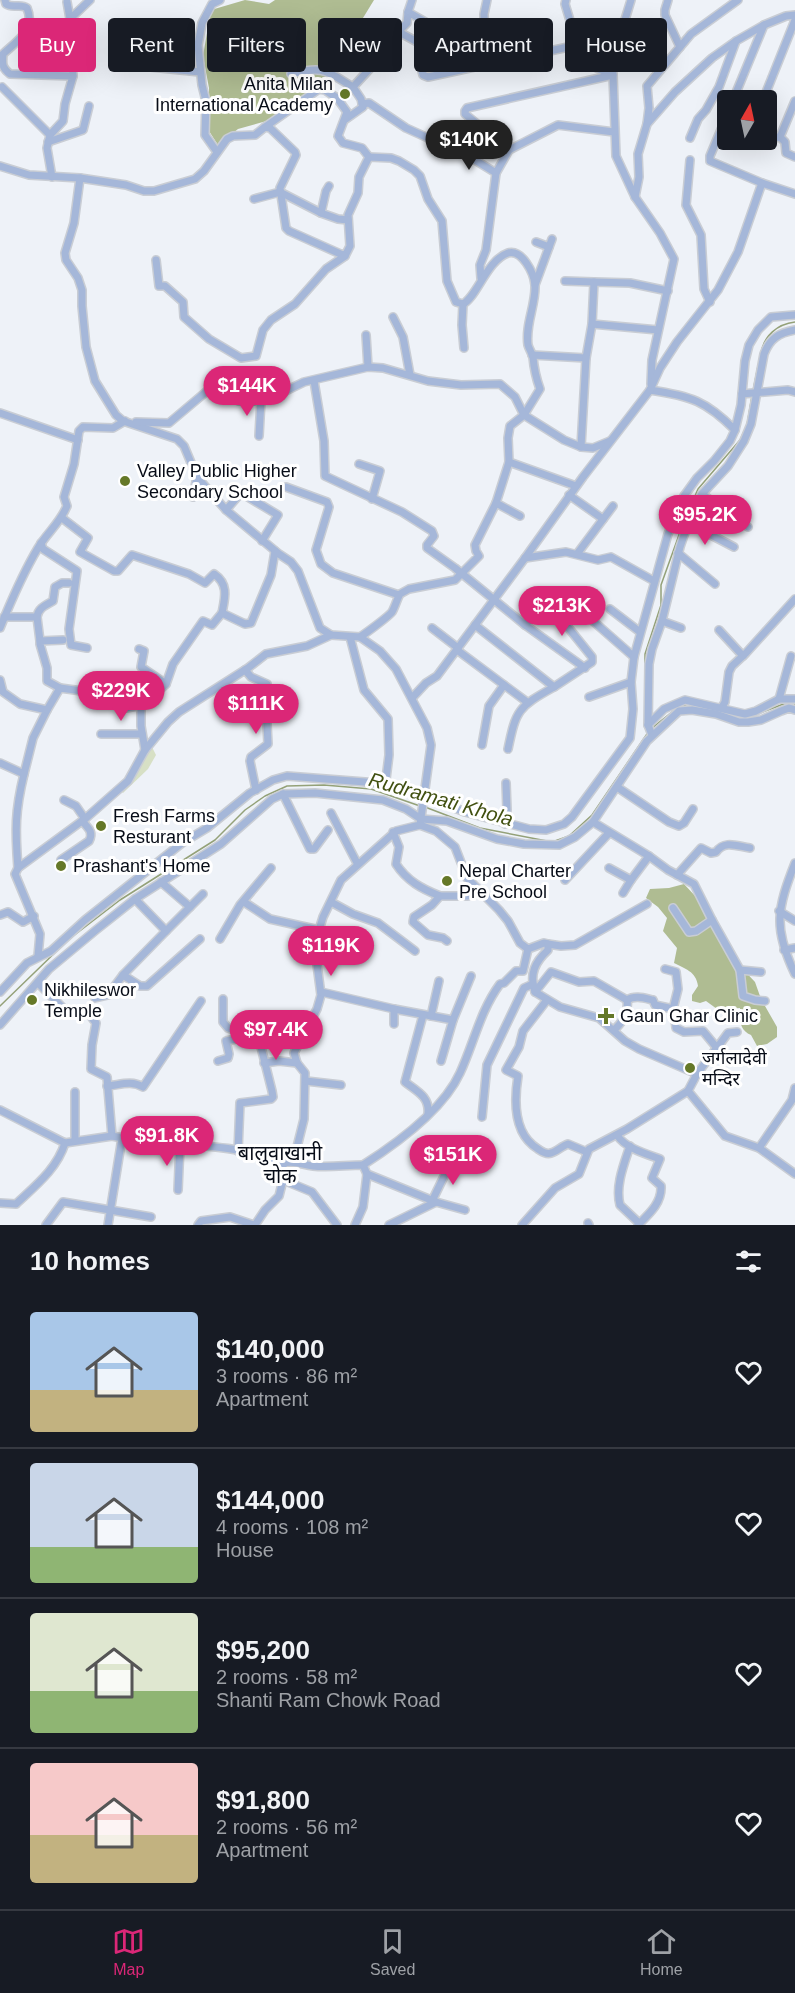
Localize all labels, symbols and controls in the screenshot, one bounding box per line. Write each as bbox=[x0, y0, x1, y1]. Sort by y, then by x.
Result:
chip: Buy bbox=[18, 18, 96, 72]
chip: Rent bbox=[108, 18, 195, 72]
chip: Filters bbox=[207, 18, 306, 72]
chip: New bbox=[318, 18, 402, 72]
chip: Apartment bbox=[414, 18, 553, 72]
chip: House bbox=[565, 18, 667, 72]
place label: Anita Milan International Academy bbox=[155, 74, 333, 115]
marker: Anita Milan International Academy bbox=[338, 87, 352, 101]
north arrow bbox=[717, 90, 777, 150]
map controls bbox=[717, 90, 777, 150]
pin: $140K bbox=[427, 120, 511, 171]
text: $140K bbox=[440, 128, 498, 150]
pin: $144K bbox=[205, 366, 289, 417]
text: $144K bbox=[218, 374, 276, 396]
place label: Valley Public Higher Secondary School bbox=[137, 461, 297, 502]
marker: Valley Public Higher Secondary School bbox=[118, 474, 132, 488]
pin: $95.2K bbox=[656, 495, 754, 546]
text: $95.2K bbox=[673, 503, 737, 525]
pin: $213K bbox=[520, 586, 604, 637]
text: $213K bbox=[533, 594, 591, 616]
pin: $229K bbox=[79, 671, 163, 722]
text: $229K bbox=[92, 679, 150, 701]
pin: $111K bbox=[214, 684, 298, 735]
text: $111K bbox=[228, 692, 284, 714]
water label: Rudramati Khola bbox=[366, 768, 516, 830]
place label: Fresh Farms Resturant bbox=[113, 806, 215, 847]
marker: Fresh Farms Resturant bbox=[94, 819, 108, 833]
place label: Prashant's Home bbox=[73, 856, 211, 876]
marker: Prashant's Home bbox=[54, 859, 68, 873]
place label: Nepal Charter Pre School bbox=[459, 861, 571, 902]
marker: Nepal Charter Pre School bbox=[440, 874, 454, 888]
pin: $119K bbox=[289, 926, 373, 977]
text: $119K bbox=[302, 934, 360, 956]
place label: Nikhileswor Temple bbox=[44, 980, 136, 1021]
marker: Nikhileswor Temple bbox=[25, 993, 39, 1007]
place label: Gaun Ghar Clinic bbox=[620, 1006, 758, 1026]
marker: Gaun Ghar Clinic bbox=[597, 1007, 615, 1025]
pin: $97.4K bbox=[227, 1010, 325, 1061]
text: $97.4K bbox=[244, 1018, 308, 1040]
place label: जर्गलादेवी मन्दिर bbox=[702, 1047, 767, 1089]
marker: जर्गलादेवी मन्दिर bbox=[683, 1061, 697, 1075]
pin: $91.8K bbox=[118, 1116, 216, 1167]
text: $91.8K bbox=[135, 1124, 199, 1146]
pin: $151K bbox=[411, 1135, 495, 1186]
district label: बालुवाखानी चोक bbox=[238, 1141, 323, 1187]
text: $151K bbox=[424, 1143, 482, 1165]
icon: filters bbox=[732, 1245, 765, 1278]
text: 10 homes bbox=[30, 1246, 150, 1276]
text: $140,000 bbox=[216, 1334, 324, 1364]
icon: home bbox=[78, 1336, 150, 1408]
icon: heart bbox=[732, 1356, 765, 1389]
text: 3 rooms · 86 m² bbox=[216, 1365, 357, 1387]
text: Apartment bbox=[216, 1388, 308, 1410]
text: $144,000 bbox=[216, 1485, 324, 1515]
icon: home bbox=[78, 1487, 150, 1559]
icon: heart bbox=[732, 1507, 765, 1540]
text: 4 rooms · 108 m² bbox=[216, 1516, 368, 1538]
text: House bbox=[216, 1539, 274, 1561]
text: $95,200 bbox=[216, 1635, 310, 1665]
icon: home bbox=[78, 1637, 150, 1709]
icon: heart bbox=[732, 1657, 765, 1690]
text: 2 rooms · 58 m² bbox=[216, 1666, 357, 1688]
text: Shanti Ram Chowk Road bbox=[216, 1689, 441, 1711]
text: $91,800 bbox=[216, 1785, 310, 1815]
icon: home bbox=[78, 1787, 150, 1859]
icon: heart bbox=[732, 1807, 765, 1840]
text: 2 rooms · 56 m² bbox=[216, 1816, 357, 1838]
text: Apartment bbox=[216, 1839, 308, 1861]
tab: Map bbox=[112, 1925, 145, 1979]
tab: Saved bbox=[370, 1925, 415, 1979]
tab: Home bbox=[640, 1925, 683, 1979]

